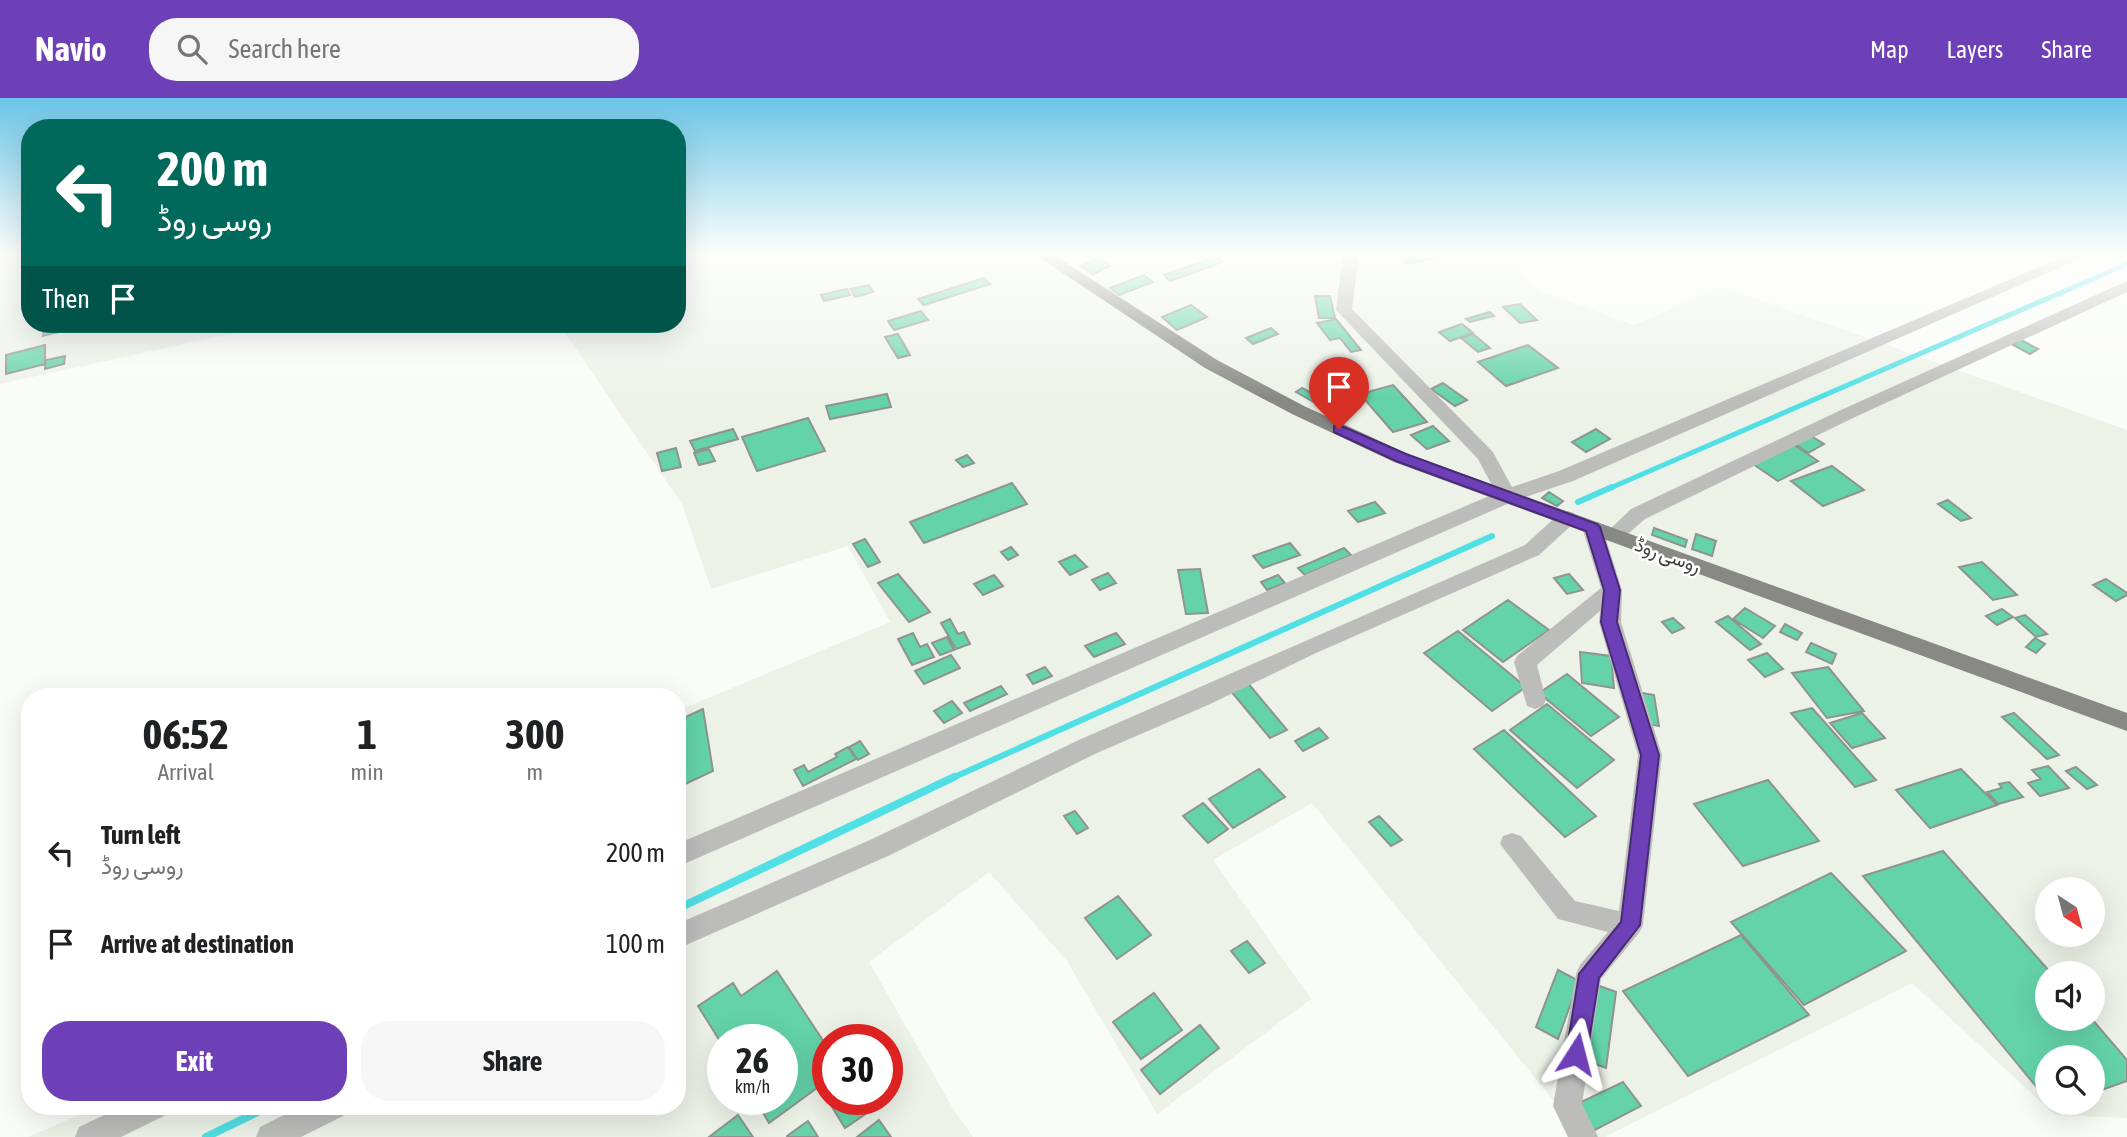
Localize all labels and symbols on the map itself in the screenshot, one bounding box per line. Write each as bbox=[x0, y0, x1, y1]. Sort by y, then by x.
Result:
pin bbox=[1309, 357, 1369, 429]
street label: روسی روڈ bbox=[1632, 533, 1704, 578]
north arrow bbox=[2035, 877, 2105, 947]
position arrow bbox=[1539, 1017, 1613, 1091]
speed limit sign: 30 bbox=[812, 1024, 903, 1115]

